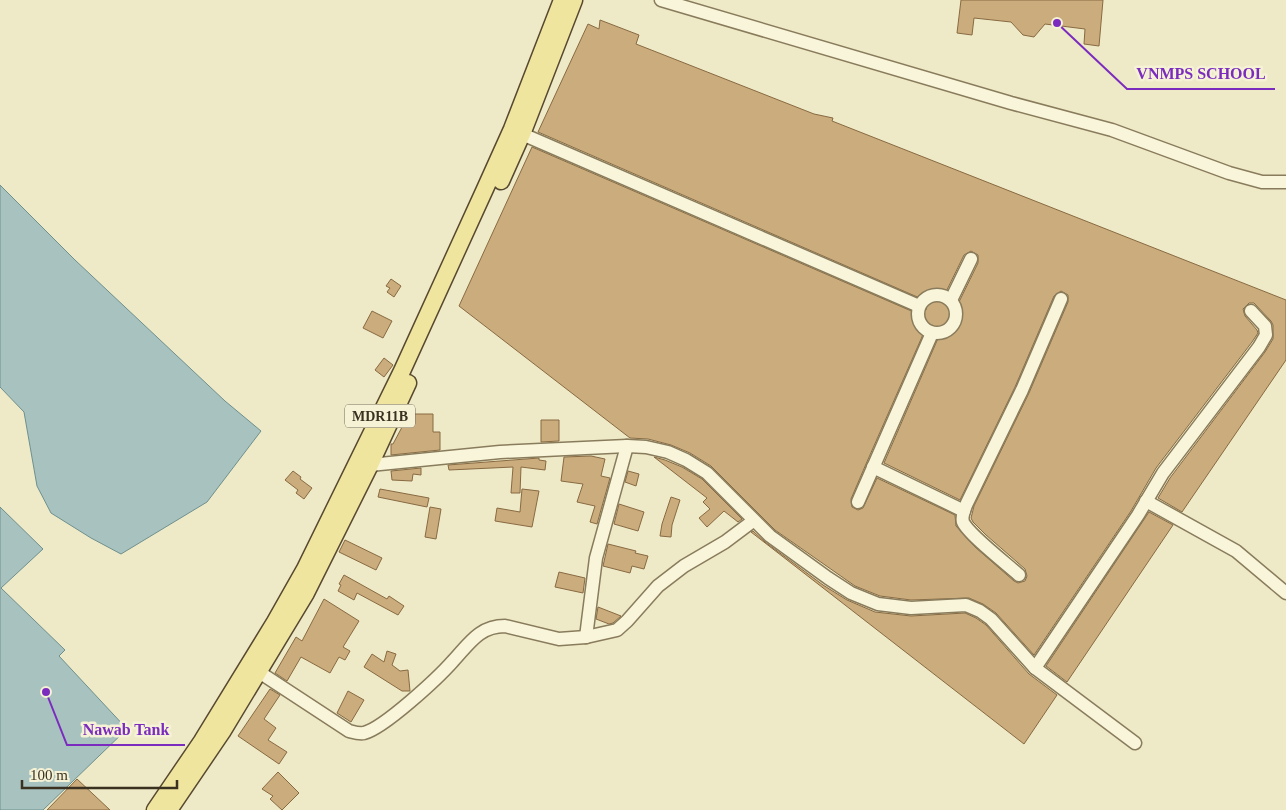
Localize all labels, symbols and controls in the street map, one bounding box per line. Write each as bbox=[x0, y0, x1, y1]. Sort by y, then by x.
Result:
callout: VNMPS SCHOOL bbox=[1127, 58, 1275, 89]
text: VNMPS SCHOOL bbox=[1136, 65, 1266, 82]
road number: MDR11B bbox=[345, 404, 415, 428]
callout: Nawab Tank bbox=[67, 714, 185, 745]
text: Nawab Tank bbox=[83, 721, 169, 738]
scale bar bbox=[22, 758, 178, 790]
text: 100 m bbox=[30, 767, 68, 783]

